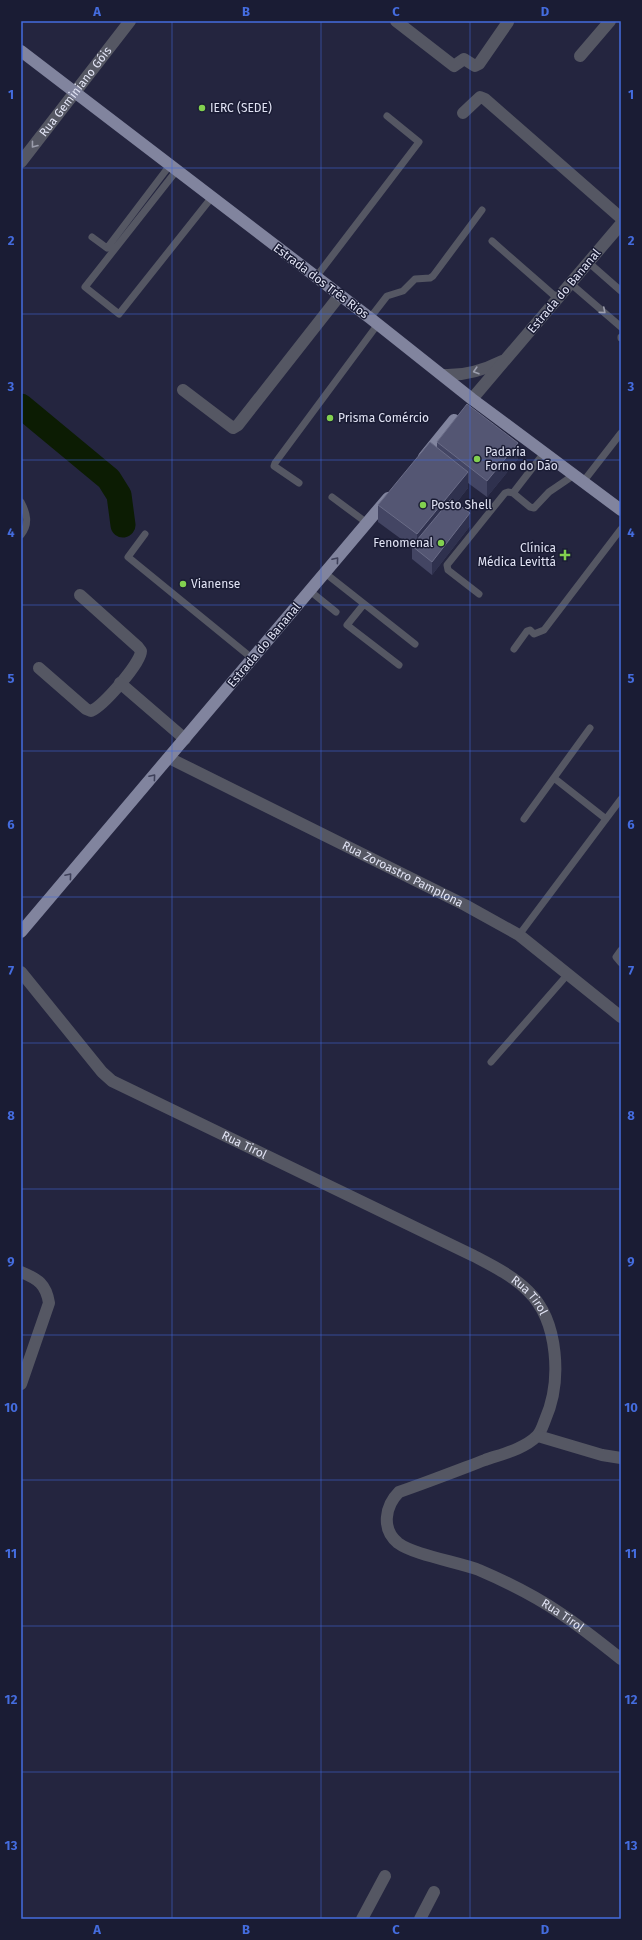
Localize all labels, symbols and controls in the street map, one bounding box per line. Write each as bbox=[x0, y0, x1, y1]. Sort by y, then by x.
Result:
text: A bbox=[92, 4, 101, 19]
text: B bbox=[242, 4, 250, 19]
text: C bbox=[392, 4, 400, 19]
text: D bbox=[541, 4, 550, 19]
street label: Rua Geminiano Góis bbox=[36, 44, 115, 139]
text: 1 bbox=[8, 87, 14, 102]
text: 1 bbox=[628, 87, 634, 102]
place label: IERC (SEDE) bbox=[210, 101, 272, 115]
marker: IERC (SEDE) bbox=[197, 103, 207, 113]
one-way arrow bbox=[31, 141, 38, 148]
text: 2 bbox=[8, 233, 15, 248]
text: 2 bbox=[628, 233, 635, 248]
street label: Estrada dos Três Rios bbox=[271, 241, 372, 322]
street label: Estrada do Bananal bbox=[525, 246, 604, 336]
one-way arrow bbox=[598, 306, 605, 313]
one-way arrow bbox=[472, 366, 479, 375]
text: 3 bbox=[7, 379, 15, 394]
text: 3 bbox=[627, 379, 635, 394]
place label: Prisma Comércio bbox=[338, 411, 429, 425]
marker: Prisma Comércio bbox=[325, 413, 335, 423]
place label: Padaria Forno do Dão bbox=[485, 445, 558, 473]
marker: Padaria Forno do Dão bbox=[472, 454, 482, 464]
place label: Posto Shell bbox=[431, 498, 492, 512]
marker: Posto Shell bbox=[418, 500, 428, 510]
text: 4 bbox=[7, 525, 15, 540]
text: 4 bbox=[627, 525, 635, 540]
place label: Fenomenal bbox=[373, 536, 433, 550]
marker: Fenomenal bbox=[436, 538, 446, 548]
place label: Clínica Médica Levittá bbox=[478, 541, 556, 569]
marker: Clínica Médica Levittá bbox=[559, 549, 571, 561]
one-way arrow bbox=[331, 557, 338, 565]
place label: Vianense bbox=[191, 577, 240, 591]
marker: Vianense bbox=[178, 579, 188, 589]
street label: Estrada do Bananal bbox=[225, 600, 304, 690]
text: 5 bbox=[8, 671, 15, 686]
text: 5 bbox=[628, 671, 635, 686]
one-way arrow bbox=[148, 774, 155, 782]
text: 6 bbox=[7, 817, 15, 832]
text: 6 bbox=[627, 817, 635, 832]
street label: Rua Zoroastro Pamplona bbox=[340, 838, 466, 910]
one-way arrow bbox=[64, 874, 71, 881]
text: 7 bbox=[8, 963, 14, 978]
text: 7 bbox=[628, 963, 634, 978]
text: 8 bbox=[7, 1108, 15, 1123]
text: 8 bbox=[627, 1108, 635, 1123]
street label: Rua Tirol bbox=[219, 1128, 269, 1162]
text: 9 bbox=[7, 1254, 15, 1269]
text: 9 bbox=[627, 1254, 635, 1269]
street label: Rua Tirol bbox=[508, 1273, 551, 1318]
text: 10 bbox=[4, 1400, 18, 1415]
text: 10 bbox=[624, 1400, 638, 1415]
text: 11 bbox=[5, 1546, 17, 1561]
text: 11 bbox=[625, 1546, 637, 1561]
street label: Rua Tirol bbox=[539, 1596, 587, 1635]
text: 12 bbox=[5, 1692, 18, 1707]
text: 12 bbox=[625, 1692, 638, 1707]
text: 13 bbox=[5, 1838, 18, 1853]
text: 13 bbox=[625, 1838, 638, 1853]
text: A bbox=[92, 1922, 101, 1937]
text: B bbox=[242, 1922, 250, 1937]
text: C bbox=[392, 1922, 400, 1937]
text: D bbox=[541, 1922, 550, 1937]

